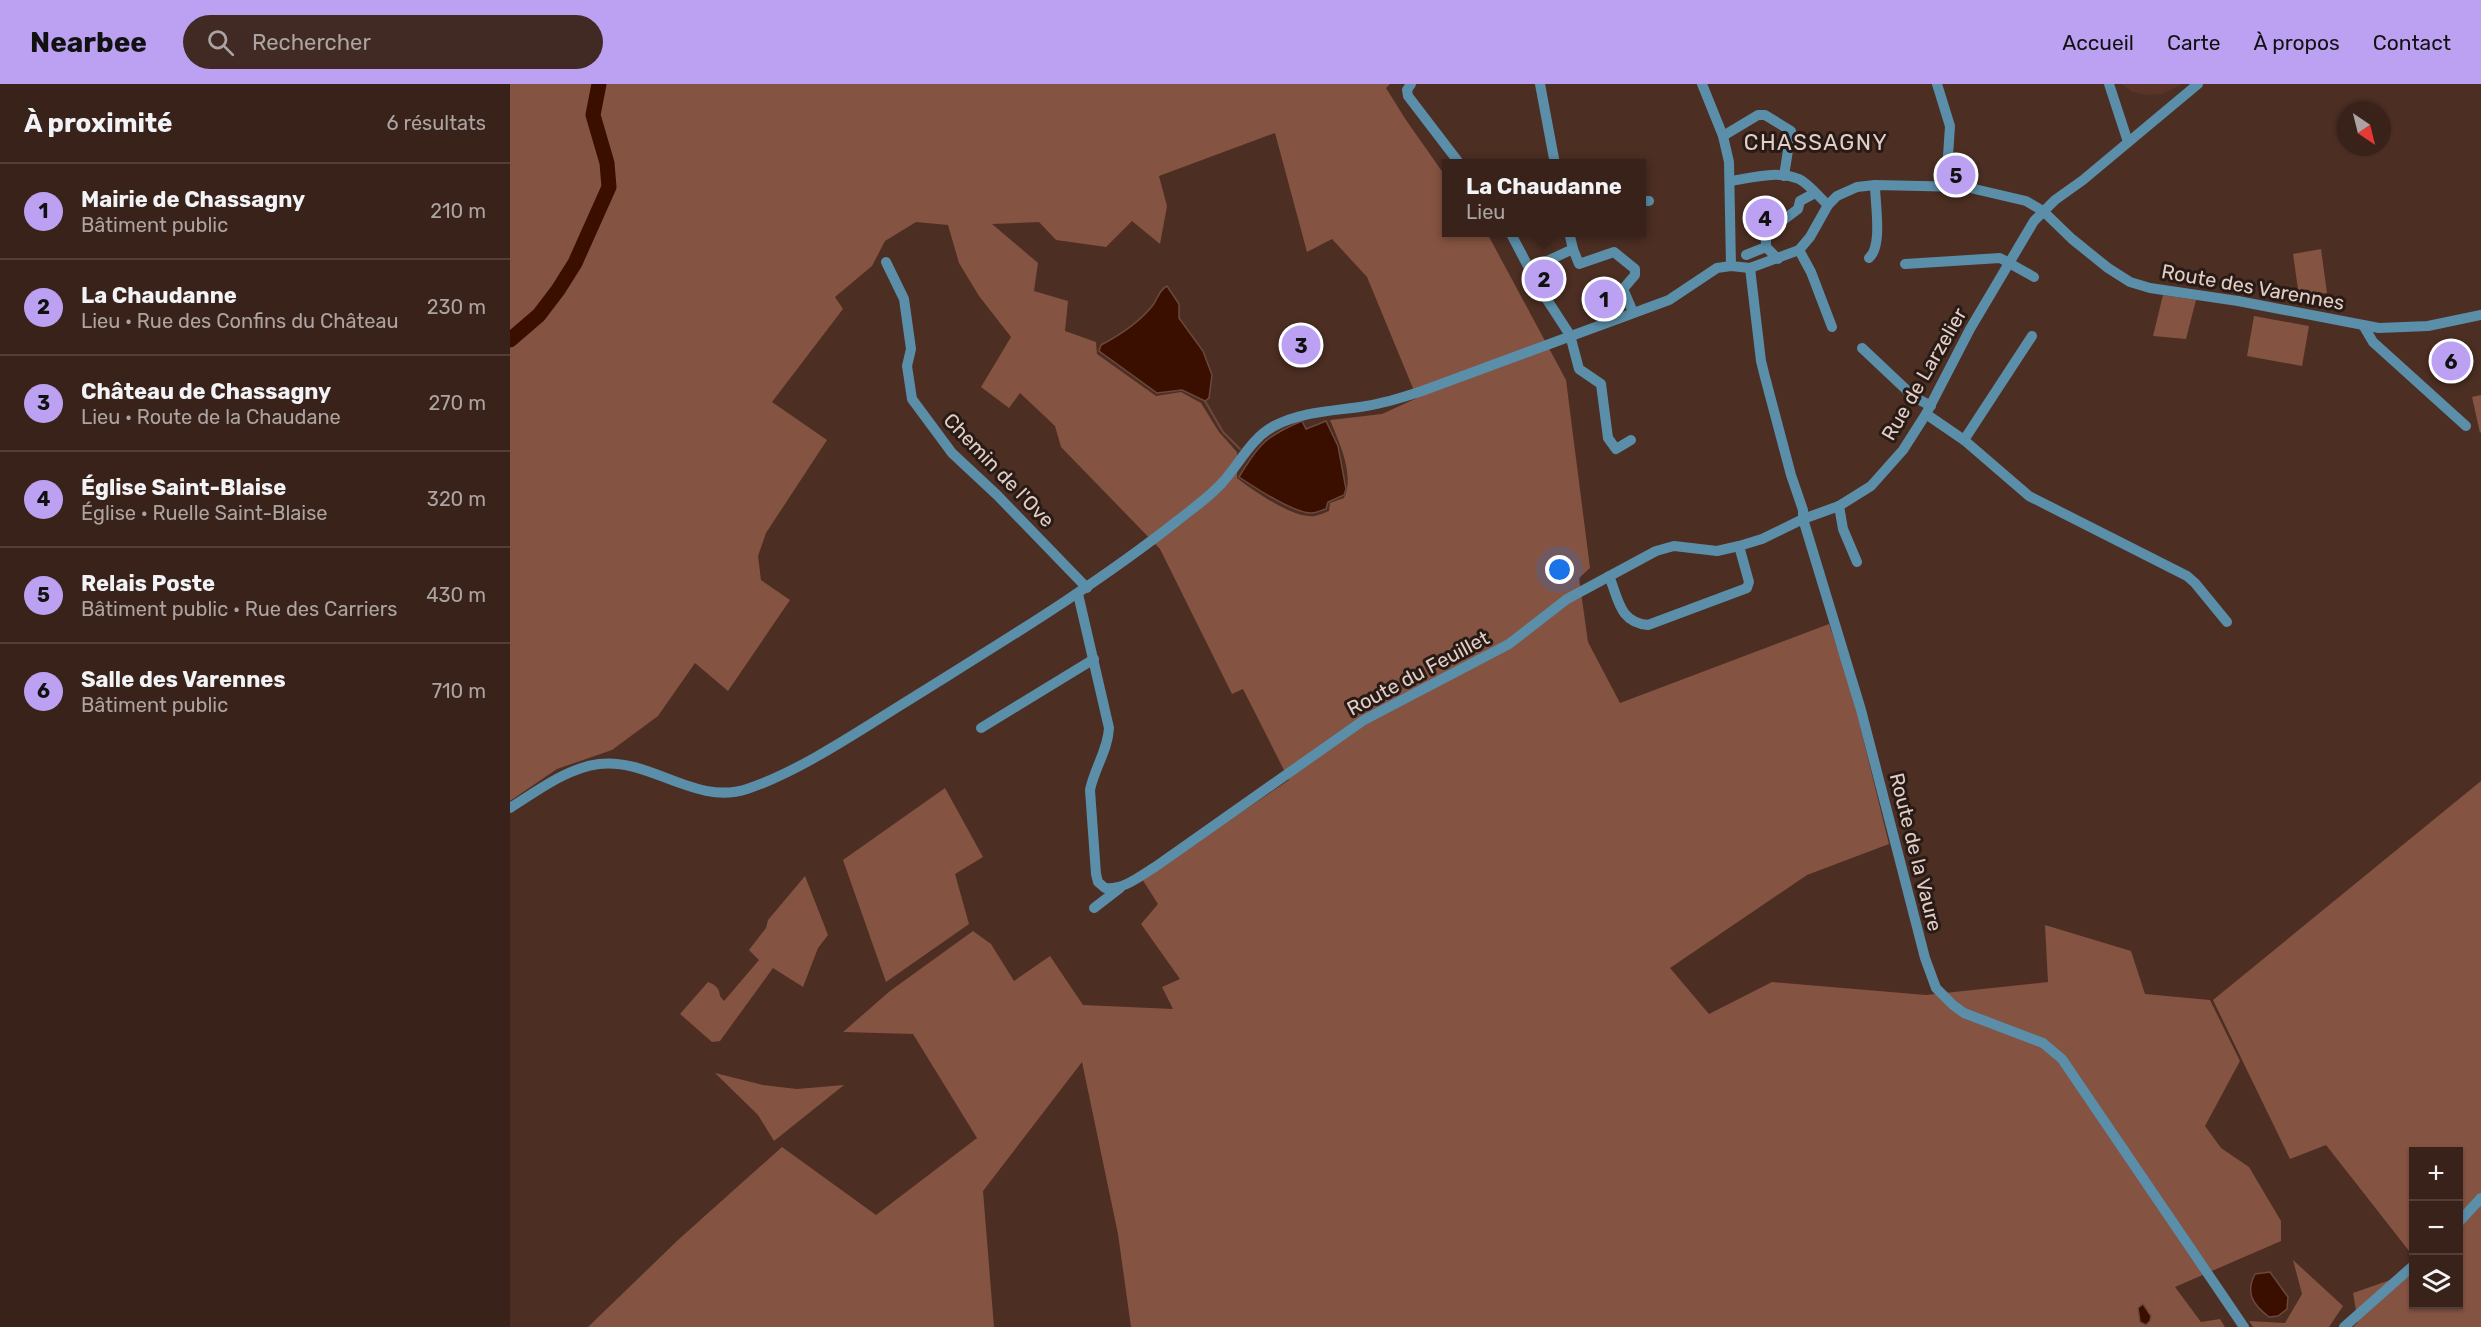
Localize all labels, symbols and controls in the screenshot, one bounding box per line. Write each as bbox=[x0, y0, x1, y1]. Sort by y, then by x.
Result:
search box bbox=[183, 15, 603, 69]
text: Nearbee bbox=[30, 26, 147, 59]
icon: search bbox=[204, 26, 237, 59]
text: Rechercher bbox=[252, 29, 371, 56]
text: Accueil bbox=[2062, 30, 2134, 55]
text: Carte bbox=[2167, 30, 2220, 55]
text: À propos bbox=[2253, 30, 2340, 55]
text: Contact bbox=[2373, 30, 2451, 55]
north arrow bbox=[2337, 102, 2391, 156]
text: À proximité bbox=[24, 108, 173, 139]
text: 6 résultats bbox=[387, 111, 486, 135]
district label: CHASSAGNY bbox=[1744, 129, 1888, 156]
pin: 5 bbox=[1936, 152, 1976, 197]
popup bbox=[1442, 159, 1646, 237]
text: La Chaudanne bbox=[1466, 173, 1622, 200]
text: Mairie de Chassagny bbox=[81, 186, 305, 213]
pin: 4 bbox=[1746, 196, 1784, 240]
text: 1 bbox=[39, 199, 48, 223]
text: 210 m bbox=[430, 199, 486, 223]
text: Lieu bbox=[1466, 200, 1505, 224]
text: Bâtiment public bbox=[81, 213, 228, 237]
pin: 2 bbox=[1524, 256, 1564, 302]
street label: Route des Varennes bbox=[2160, 259, 2346, 315]
pin: 1 bbox=[1584, 276, 1624, 322]
text: La Chaudanne bbox=[81, 282, 237, 309]
text: 2 bbox=[37, 295, 50, 319]
text: 230 m bbox=[427, 295, 486, 319]
street label: Rue de Larzelier bbox=[1876, 303, 1972, 444]
text: Lieu · Rue des Confins du Château bbox=[81, 309, 399, 333]
pin: 3 bbox=[1282, 322, 1320, 368]
pin: 6 bbox=[2432, 338, 2470, 384]
text: Château de Chassagny bbox=[81, 378, 331, 405]
text: 3 bbox=[37, 391, 50, 415]
text: 270 m bbox=[429, 391, 486, 415]
text: Lieu · Route de la Chaudane bbox=[81, 405, 341, 429]
street label: Chemin de l'Ove bbox=[939, 408, 1059, 532]
text: Église Saint-Blaise bbox=[81, 474, 286, 501]
text: 4 bbox=[37, 487, 50, 511]
text: 320 m bbox=[427, 487, 486, 511]
text: Église · Ruelle Saint-Blaise bbox=[81, 501, 328, 525]
your location bbox=[1545, 555, 1574, 584]
text: Relais Poste bbox=[81, 570, 215, 597]
text: 5 bbox=[37, 583, 50, 607]
text: 430 m bbox=[426, 583, 486, 607]
text: Bâtiment public · Rue des Carriers bbox=[81, 597, 397, 621]
street label: Route du Feuillet bbox=[1343, 625, 1493, 721]
text: Salle des Varennes bbox=[81, 666, 286, 693]
text: 6 bbox=[37, 679, 50, 703]
text: 710 m bbox=[432, 679, 486, 703]
text: Bâtiment public bbox=[81, 693, 228, 717]
street label: Route de la Vaure bbox=[1885, 770, 1947, 934]
map controls bbox=[2409, 1147, 2463, 1309]
button: + bbox=[2409, 1147, 2463, 1201]
button: − bbox=[2409, 1201, 2463, 1255]
button: layers bbox=[2409, 1255, 2463, 1309]

